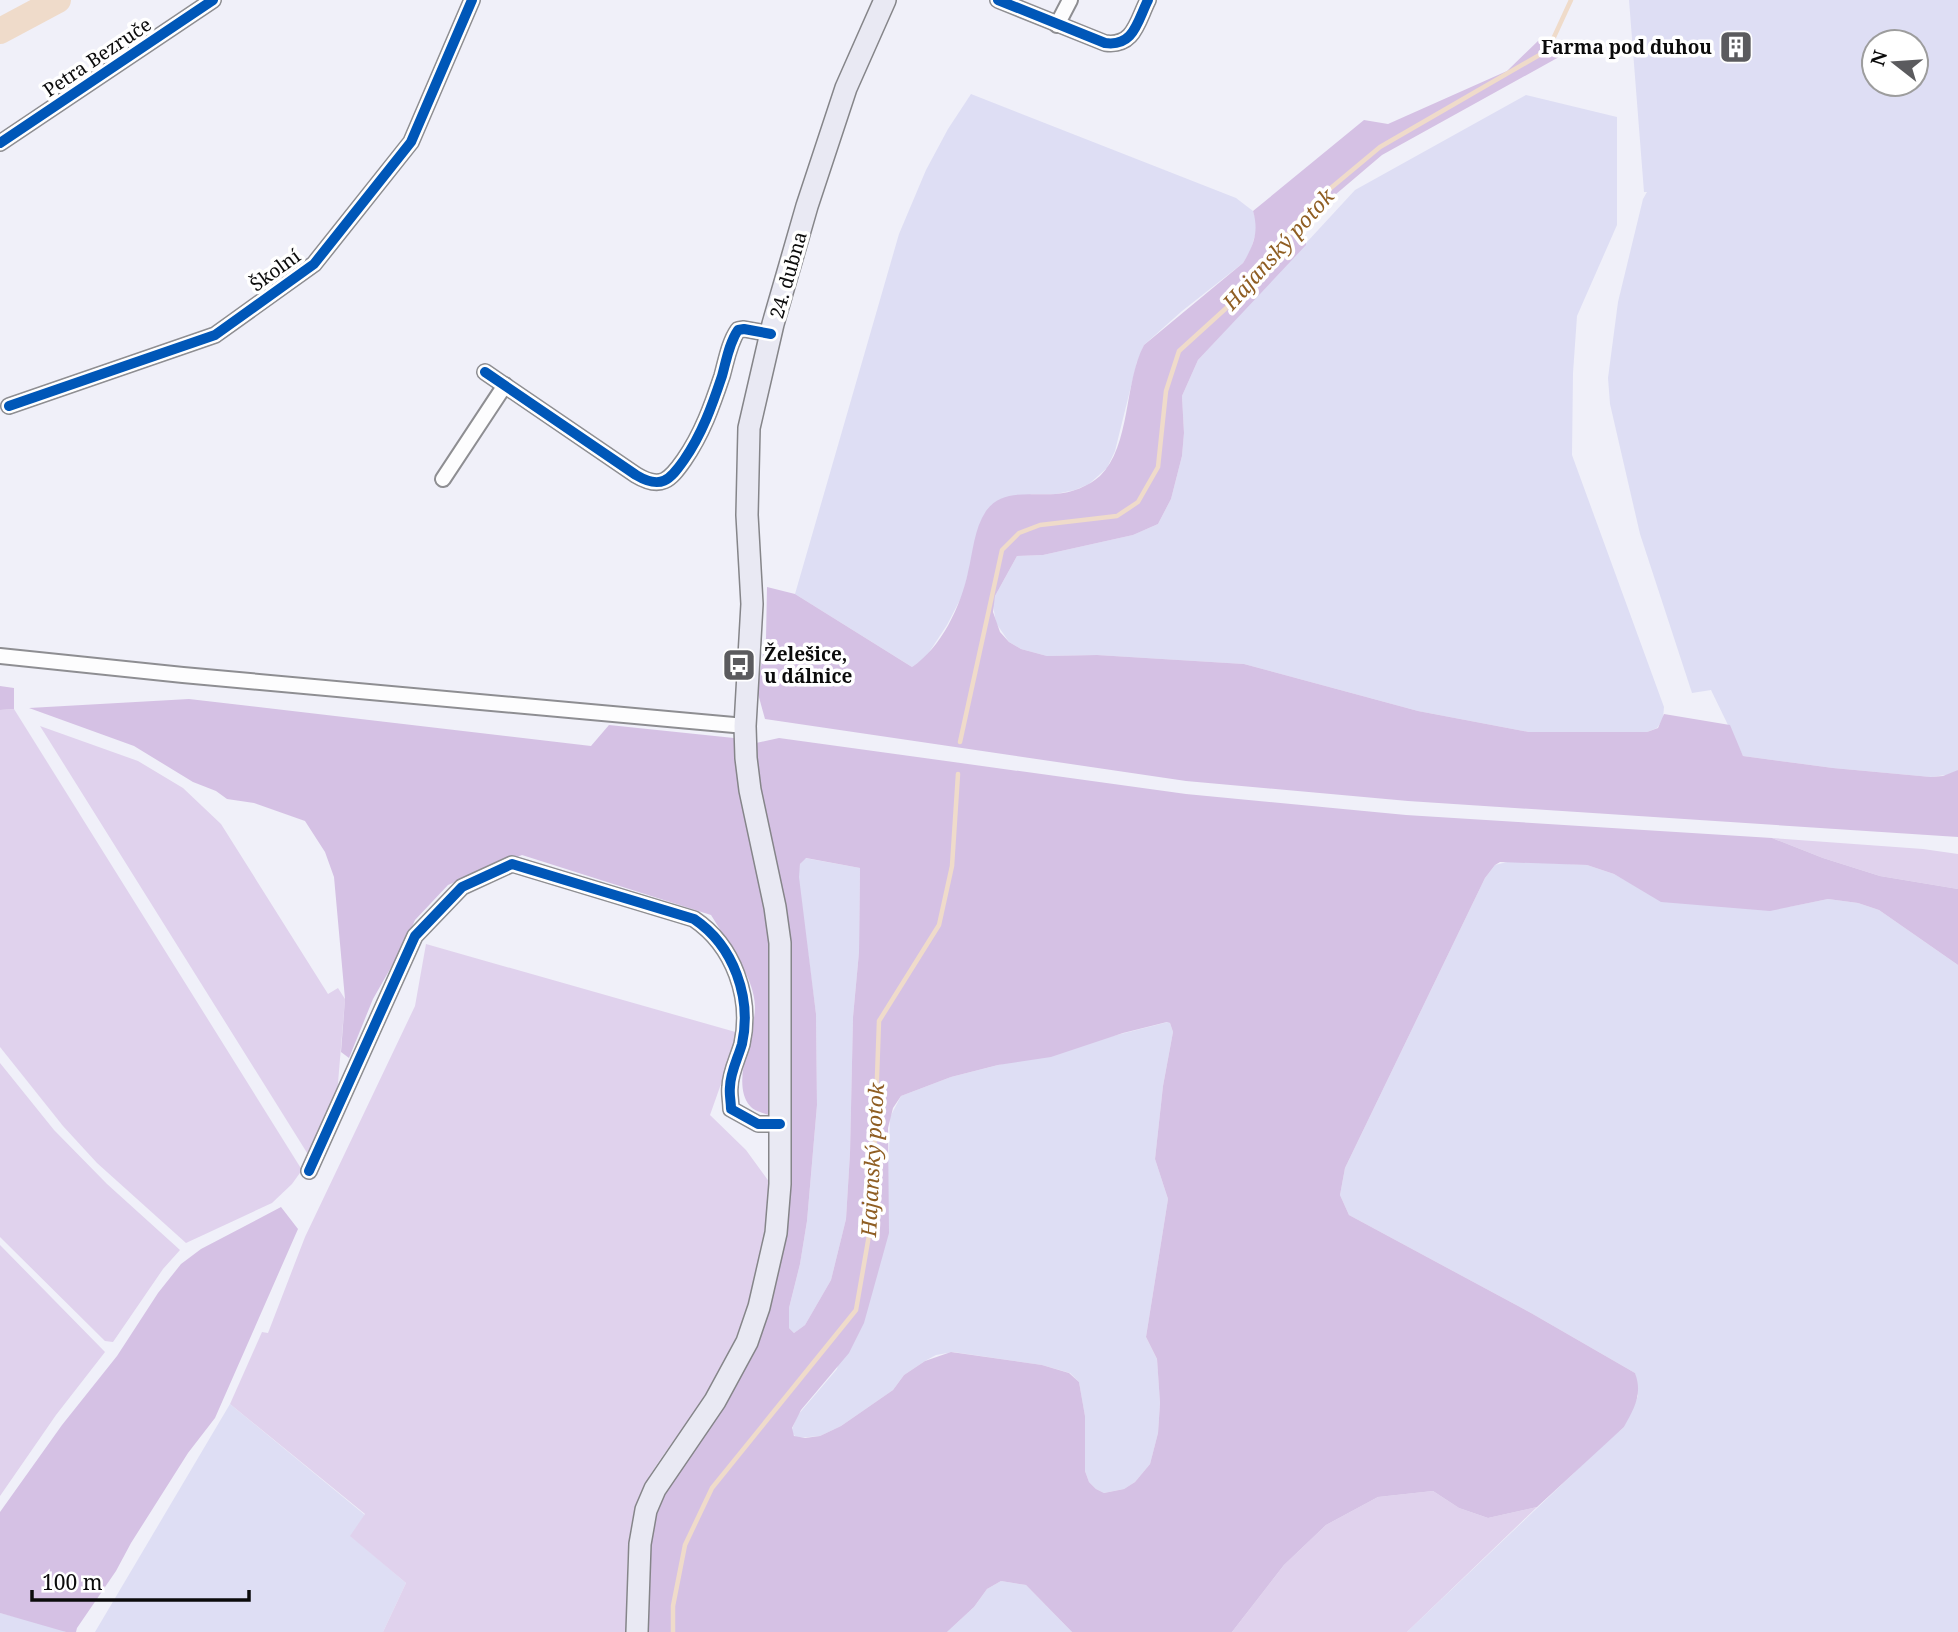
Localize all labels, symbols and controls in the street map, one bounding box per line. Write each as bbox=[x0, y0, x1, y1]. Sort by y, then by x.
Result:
street label: Petra Bezruče bbox=[38, 11, 156, 103]
building icon: Farma pod duhou bbox=[1717, 28, 1755, 66]
north arrow bbox=[1860, 28, 1930, 98]
place label: Farma pod duhou bbox=[1541, 34, 1712, 60]
text: N bbox=[1864, 47, 1893, 69]
water label: Hajanský potok bbox=[1215, 182, 1341, 316]
street label: 24. dubna bbox=[763, 228, 813, 322]
street label: Školní bbox=[245, 243, 305, 297]
place label: Želešice, u dálnice bbox=[764, 641, 852, 689]
bus stop icon: Želešice, u dálnice bbox=[720, 646, 758, 684]
water label: Hajanský potok bbox=[854, 1081, 890, 1239]
scale bar bbox=[32, 1558, 248, 1602]
text: 100 m bbox=[42, 1568, 103, 1596]

